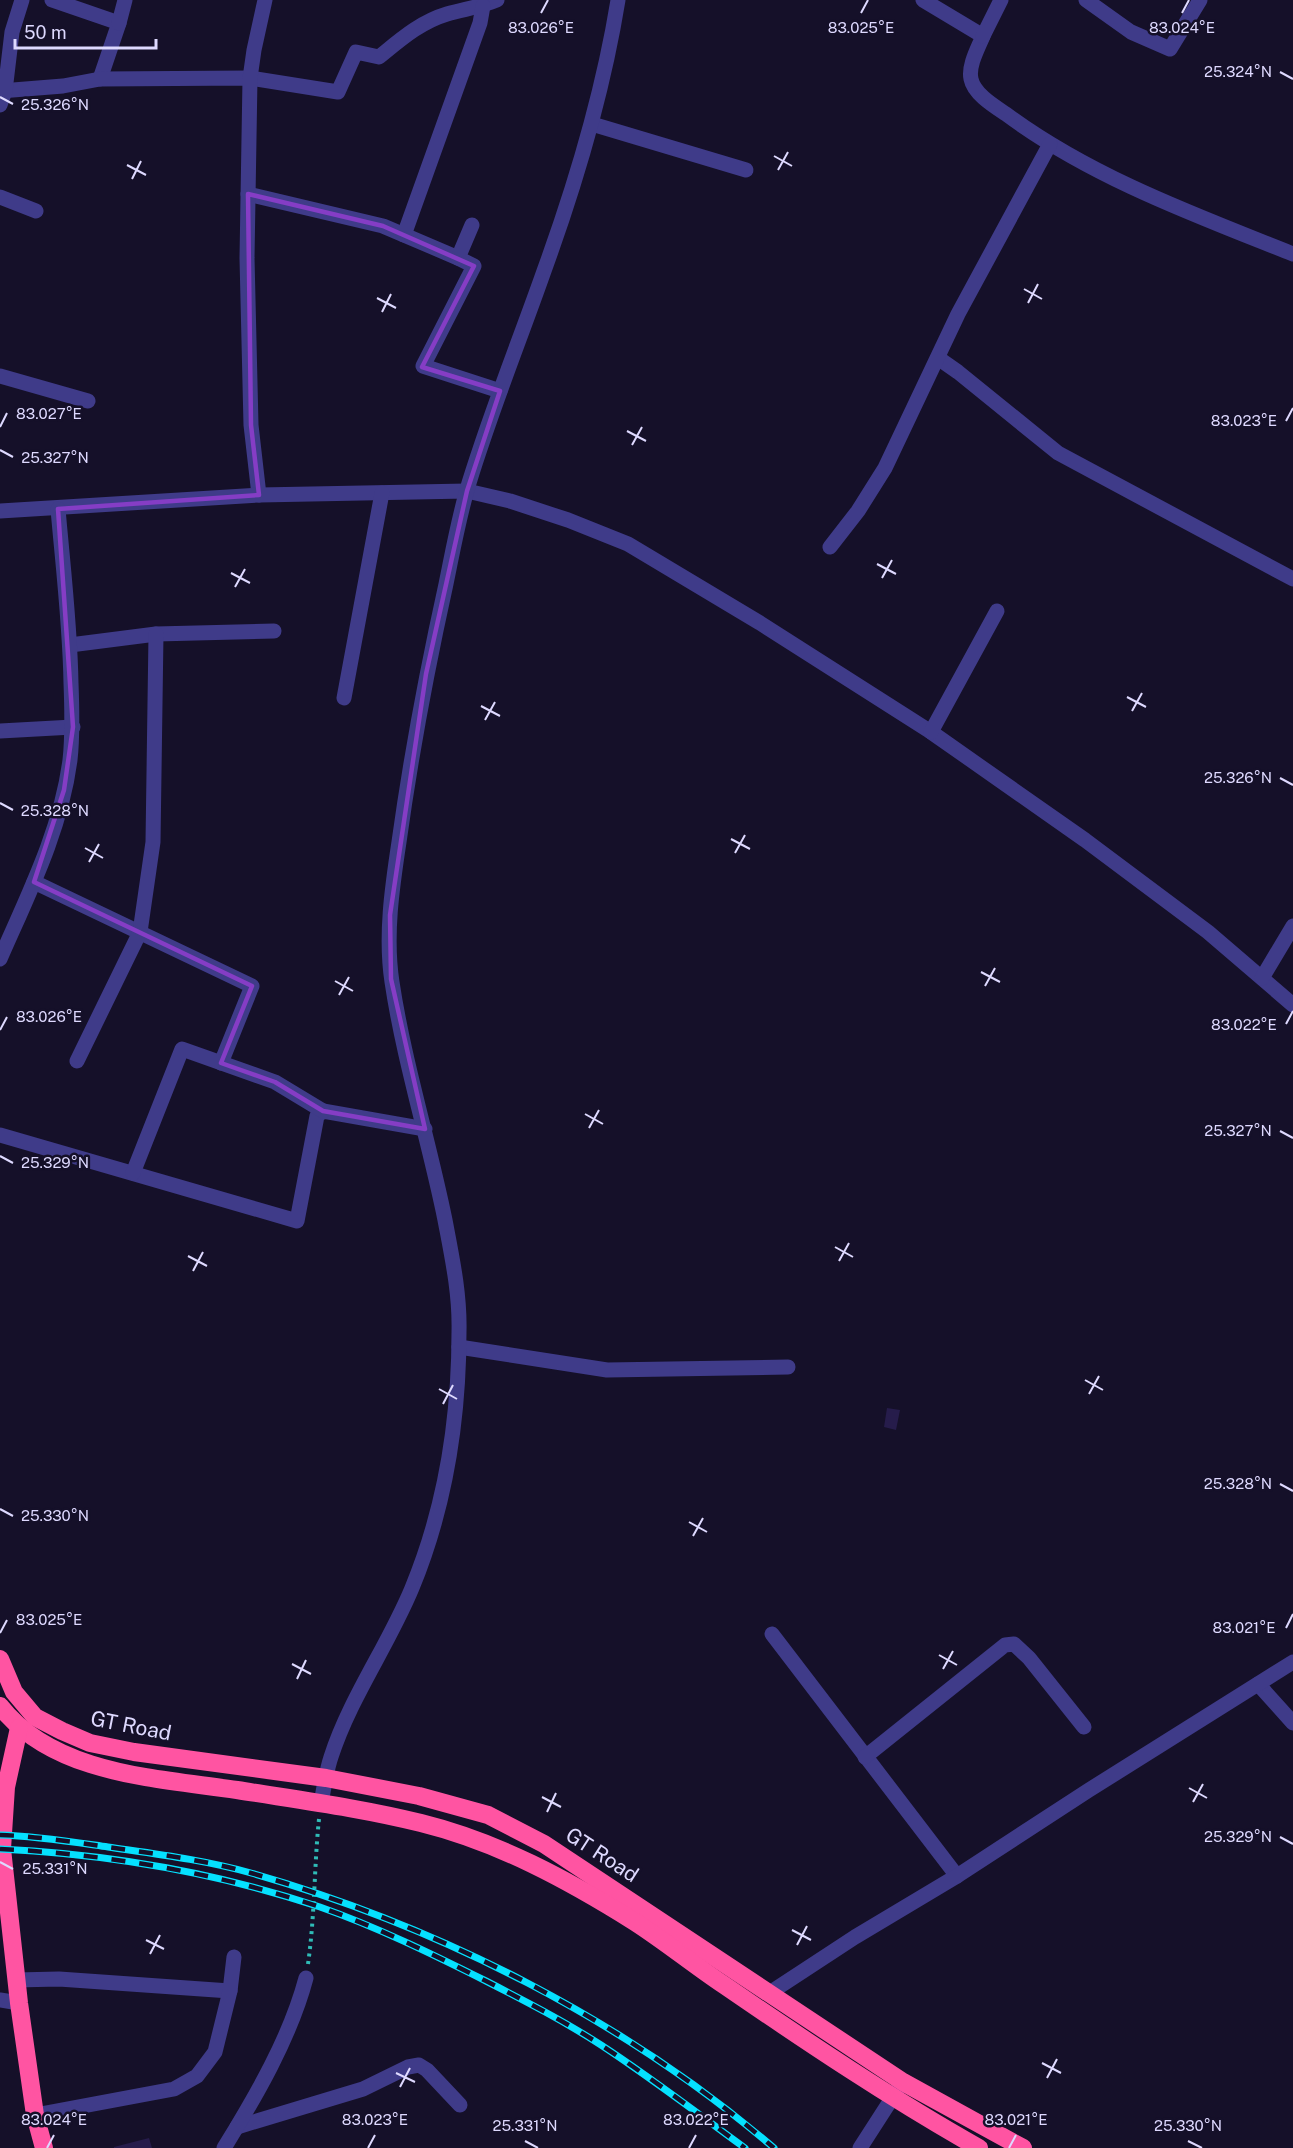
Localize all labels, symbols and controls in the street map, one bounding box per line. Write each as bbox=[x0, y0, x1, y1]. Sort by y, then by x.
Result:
scale bar bbox=[15, 12, 156, 50]
text: 83.026°E bbox=[508, 19, 574, 36]
text: 83.025°E bbox=[828, 19, 894, 36]
text: 83.024°E bbox=[1149, 19, 1215, 36]
text: 50 m bbox=[24, 22, 67, 43]
text: 25.324°N bbox=[1204, 63, 1272, 80]
text: 25.326°N bbox=[21, 96, 89, 113]
text: 83.027°E bbox=[16, 405, 82, 422]
text: 83.023°E bbox=[1211, 412, 1277, 429]
text: 25.327°N bbox=[21, 449, 89, 466]
text: 25.326°N bbox=[1204, 769, 1272, 786]
text: 25.328°N bbox=[21, 802, 89, 819]
text: 83.026°E bbox=[16, 1008, 82, 1025]
text: 83.022°E bbox=[1211, 1016, 1277, 1033]
text: 25.327°N bbox=[1204, 1122, 1272, 1139]
text: 25.329°N bbox=[21, 1154, 89, 1171]
text: 25.328°N bbox=[1204, 1475, 1272, 1492]
text: 25.330°N bbox=[21, 1507, 89, 1524]
text: 83.025°E bbox=[16, 1611, 82, 1628]
text: 83.021°E bbox=[1213, 1619, 1275, 1636]
street label: GT Road bbox=[89, 1705, 174, 1746]
street label: GT Road bbox=[561, 1822, 643, 1887]
text: 25.329°N bbox=[1204, 1828, 1272, 1845]
text: 25.331°N bbox=[22, 1860, 88, 1877]
text: 83.024°E bbox=[21, 2111, 87, 2128]
text: 83.023°E bbox=[342, 2111, 408, 2128]
text: 83.022°E bbox=[663, 2111, 729, 2128]
text: 83.021°E bbox=[985, 2111, 1047, 2128]
text: 25.331°N bbox=[492, 2117, 558, 2134]
text: 25.330°N bbox=[1154, 2117, 1222, 2134]

